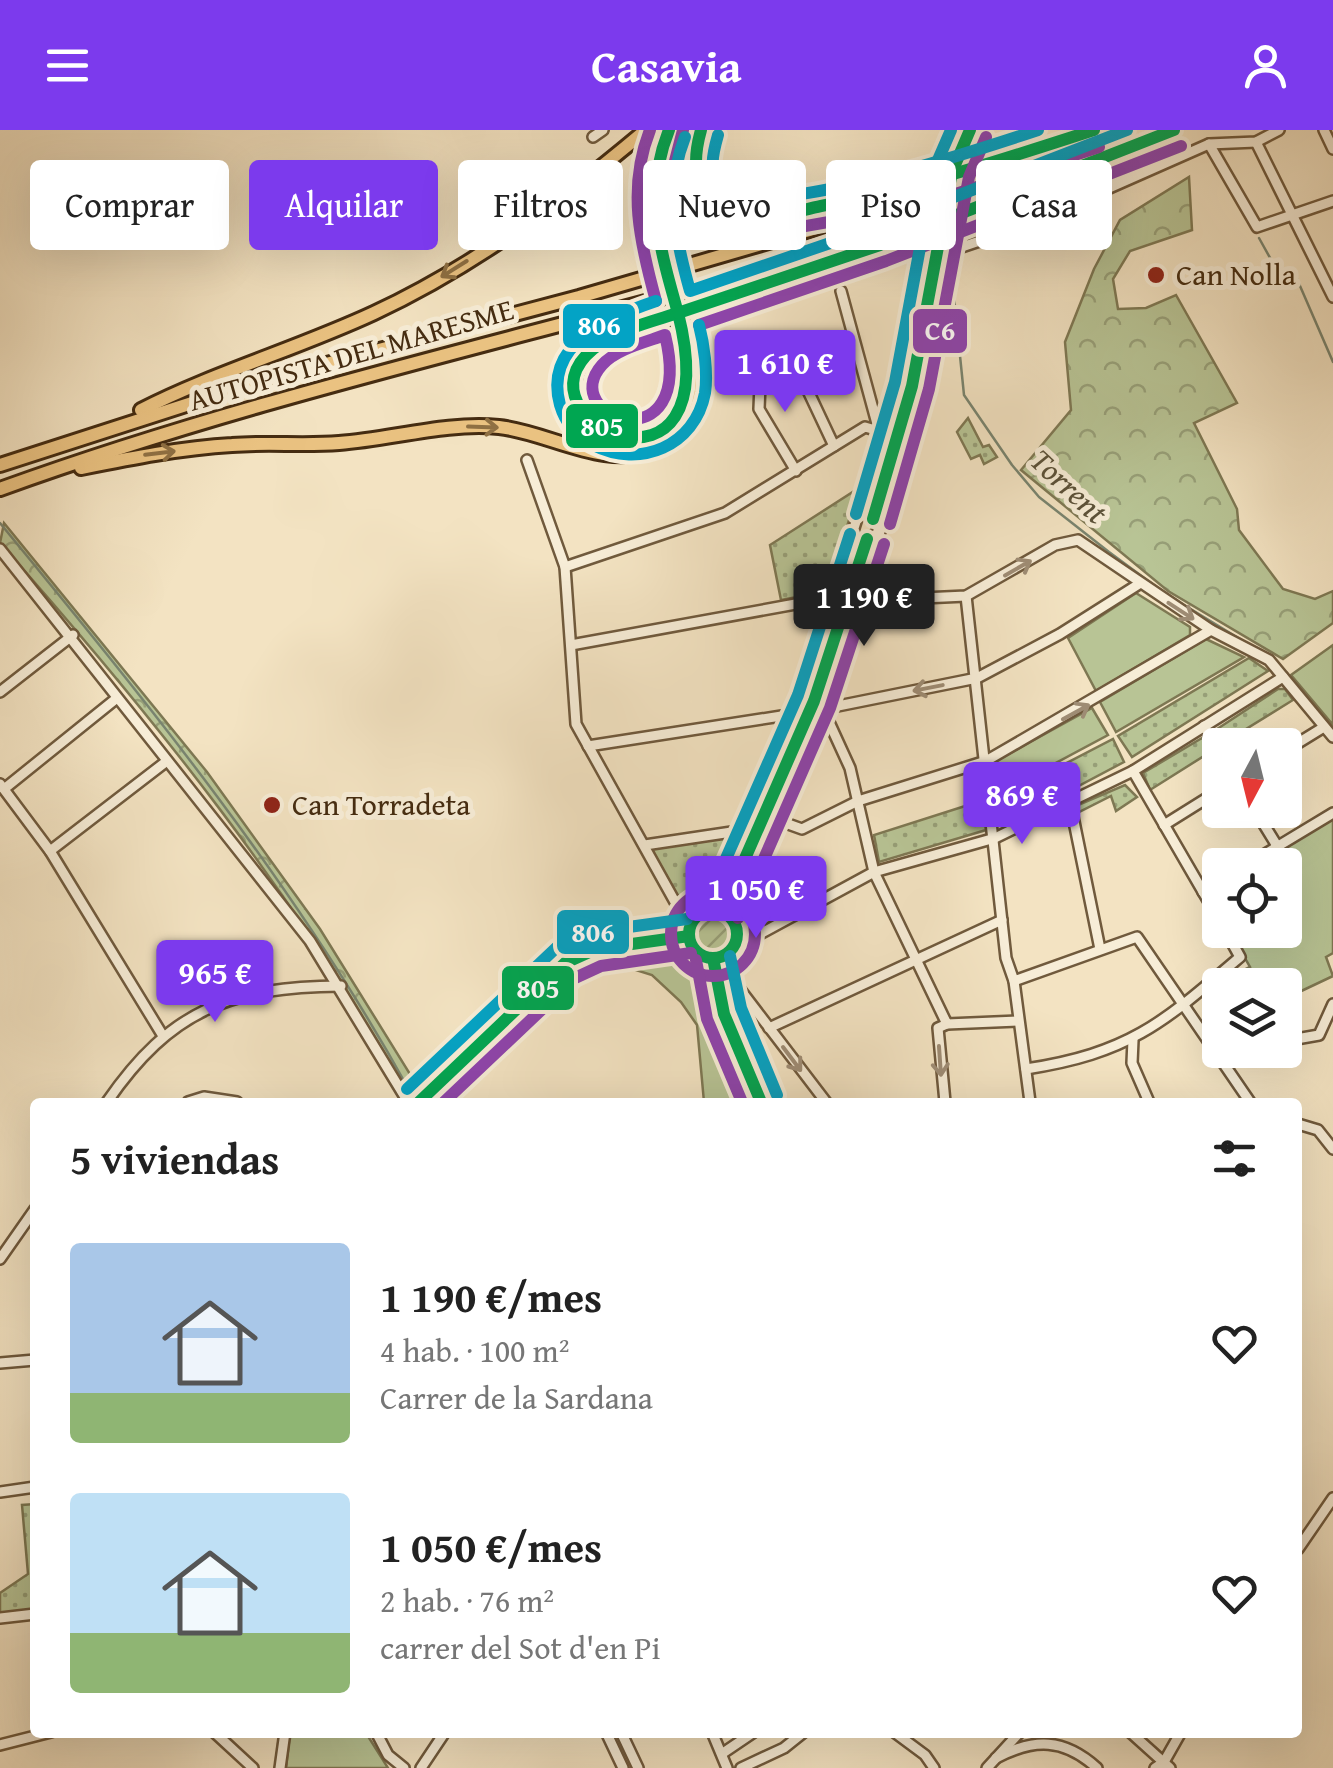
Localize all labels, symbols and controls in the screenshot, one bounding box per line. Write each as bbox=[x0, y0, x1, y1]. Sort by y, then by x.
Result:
text: Casavia bbox=[591, 33, 742, 98]
icon: menu bbox=[40, 38, 95, 93]
icon: person bbox=[1238, 38, 1293, 93]
chip: Comprar bbox=[30, 160, 229, 250]
chip: Alquilar bbox=[249, 160, 438, 250]
chip: Filtros bbox=[458, 160, 623, 250]
chip: Nuevo bbox=[643, 160, 806, 250]
chip: Piso bbox=[826, 160, 956, 250]
chip: Casa bbox=[976, 160, 1112, 250]
place label: Can Nolla bbox=[1176, 252, 1296, 296]
one-way arrow bbox=[441, 259, 469, 280]
marker: Can Nolla bbox=[1145, 264, 1167, 286]
street label: AUTOPISTA DEL MARESME bbox=[183, 287, 518, 421]
line badge: 806 bbox=[561, 302, 637, 350]
text: 806 bbox=[577, 304, 621, 345]
line badge: C6 bbox=[911, 307, 969, 355]
text: C6 bbox=[925, 309, 955, 350]
pin: 1 610 € bbox=[693, 330, 877, 415]
text: 1 610 € bbox=[737, 339, 833, 386]
line badge: 805 bbox=[564, 402, 640, 450]
text: 805 bbox=[580, 405, 624, 446]
one-way arrow bbox=[466, 417, 498, 436]
water label: Torrent bbox=[1020, 437, 1120, 535]
one-way arrow bbox=[143, 443, 175, 462]
one-way arrow bbox=[1003, 558, 1032, 578]
pin: 1 190 € bbox=[772, 564, 956, 649]
text: 1 190 € bbox=[816, 573, 912, 620]
one-way arrow bbox=[1166, 600, 1195, 621]
one-way arrow bbox=[912, 679, 945, 698]
one-way arrow bbox=[1061, 701, 1091, 721]
north arrow bbox=[1202, 728, 1302, 828]
map controls bbox=[1202, 728, 1302, 1068]
pin: 869 € bbox=[952, 762, 1092, 847]
text: 869 € bbox=[985, 771, 1059, 818]
place label: Can Torradeta bbox=[292, 782, 470, 826]
marker: Can Torradeta bbox=[261, 794, 283, 816]
button: locate bbox=[1202, 848, 1302, 948]
pin: 1 050 € bbox=[664, 856, 848, 941]
text: 1 050 € bbox=[708, 865, 804, 912]
line badge: 806 bbox=[555, 908, 631, 956]
text: 806 bbox=[571, 911, 615, 952]
pin: 965 € bbox=[145, 940, 285, 1025]
text: 965 € bbox=[178, 949, 252, 996]
line badge: 805 bbox=[500, 964, 576, 1012]
text: 805 bbox=[516, 967, 560, 1008]
button: layers bbox=[1202, 968, 1302, 1068]
one-way arrow bbox=[931, 1044, 950, 1076]
one-way arrow bbox=[782, 1045, 803, 1072]
text: 5 viviendas bbox=[70, 1128, 279, 1189]
icon: filters bbox=[1207, 1131, 1262, 1186]
text: 1 190 €/mes bbox=[380, 1266, 602, 1327]
icon: home bbox=[150, 1283, 270, 1403]
icon: heart bbox=[1207, 1316, 1262, 1371]
text: 4 hab. · 100 m² bbox=[380, 1327, 569, 1374]
text: Carrer de la Sardana bbox=[380, 1374, 653, 1421]
text: 1 050 €/mes bbox=[380, 1516, 602, 1577]
icon: home bbox=[150, 1533, 270, 1653]
icon: heart bbox=[1207, 1566, 1262, 1621]
text: 2 hab. · 76 m² bbox=[380, 1577, 554, 1624]
text: carrer del Sot d'en Pi bbox=[380, 1624, 660, 1671]

